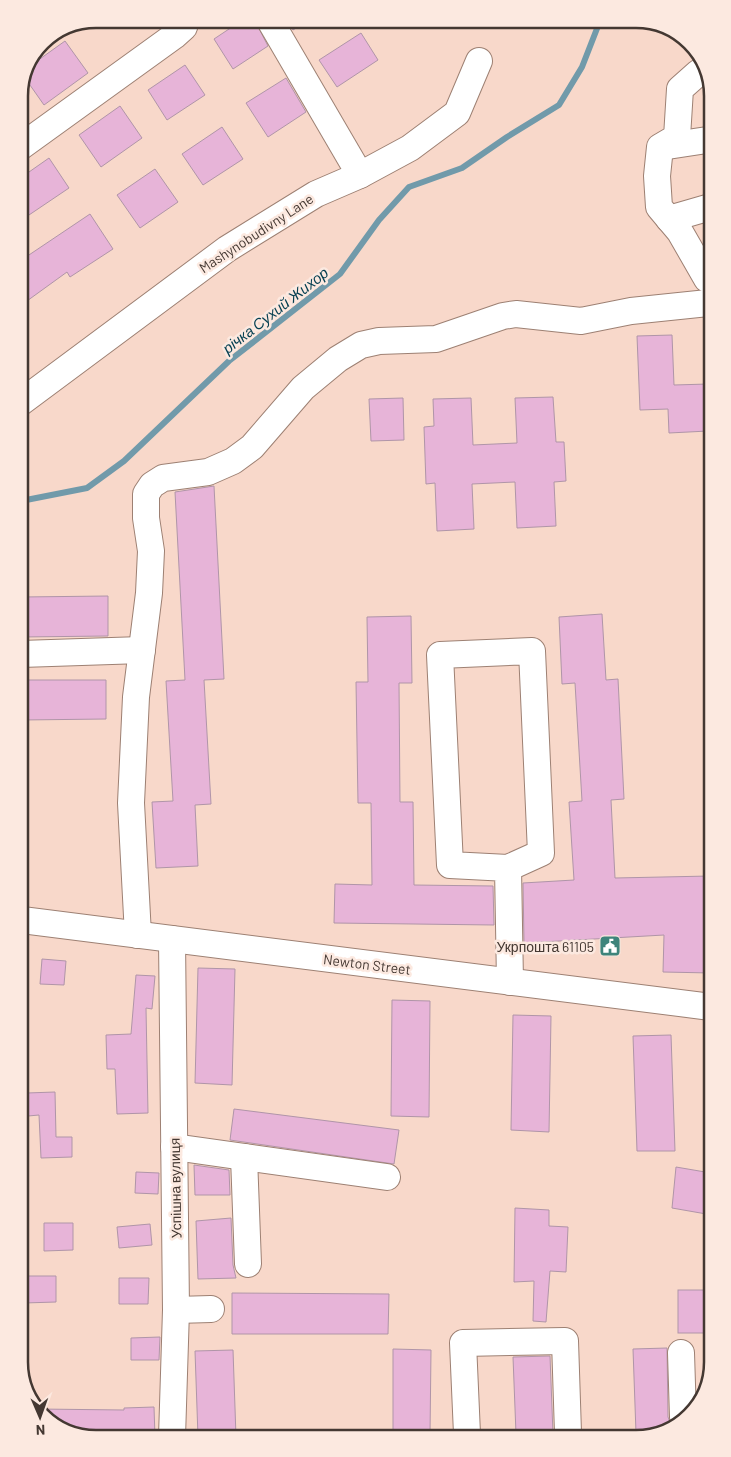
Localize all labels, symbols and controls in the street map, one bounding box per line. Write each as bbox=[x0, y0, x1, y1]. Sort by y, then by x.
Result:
street label: Mashynobudivny Lane bbox=[196, 190, 316, 276]
water label: річка Сухий Жихор bbox=[218, 263, 331, 357]
public building icon: Укрпошта 61105 bbox=[598, 934, 622, 958]
place label: Укрпошта 61105 bbox=[496, 938, 594, 955]
street label: Newton Street bbox=[322, 950, 412, 978]
street label: Успішна вулиця bbox=[166, 1138, 184, 1238]
north arrow bbox=[15, 1392, 65, 1442]
text: N bbox=[36, 1422, 45, 1439]

